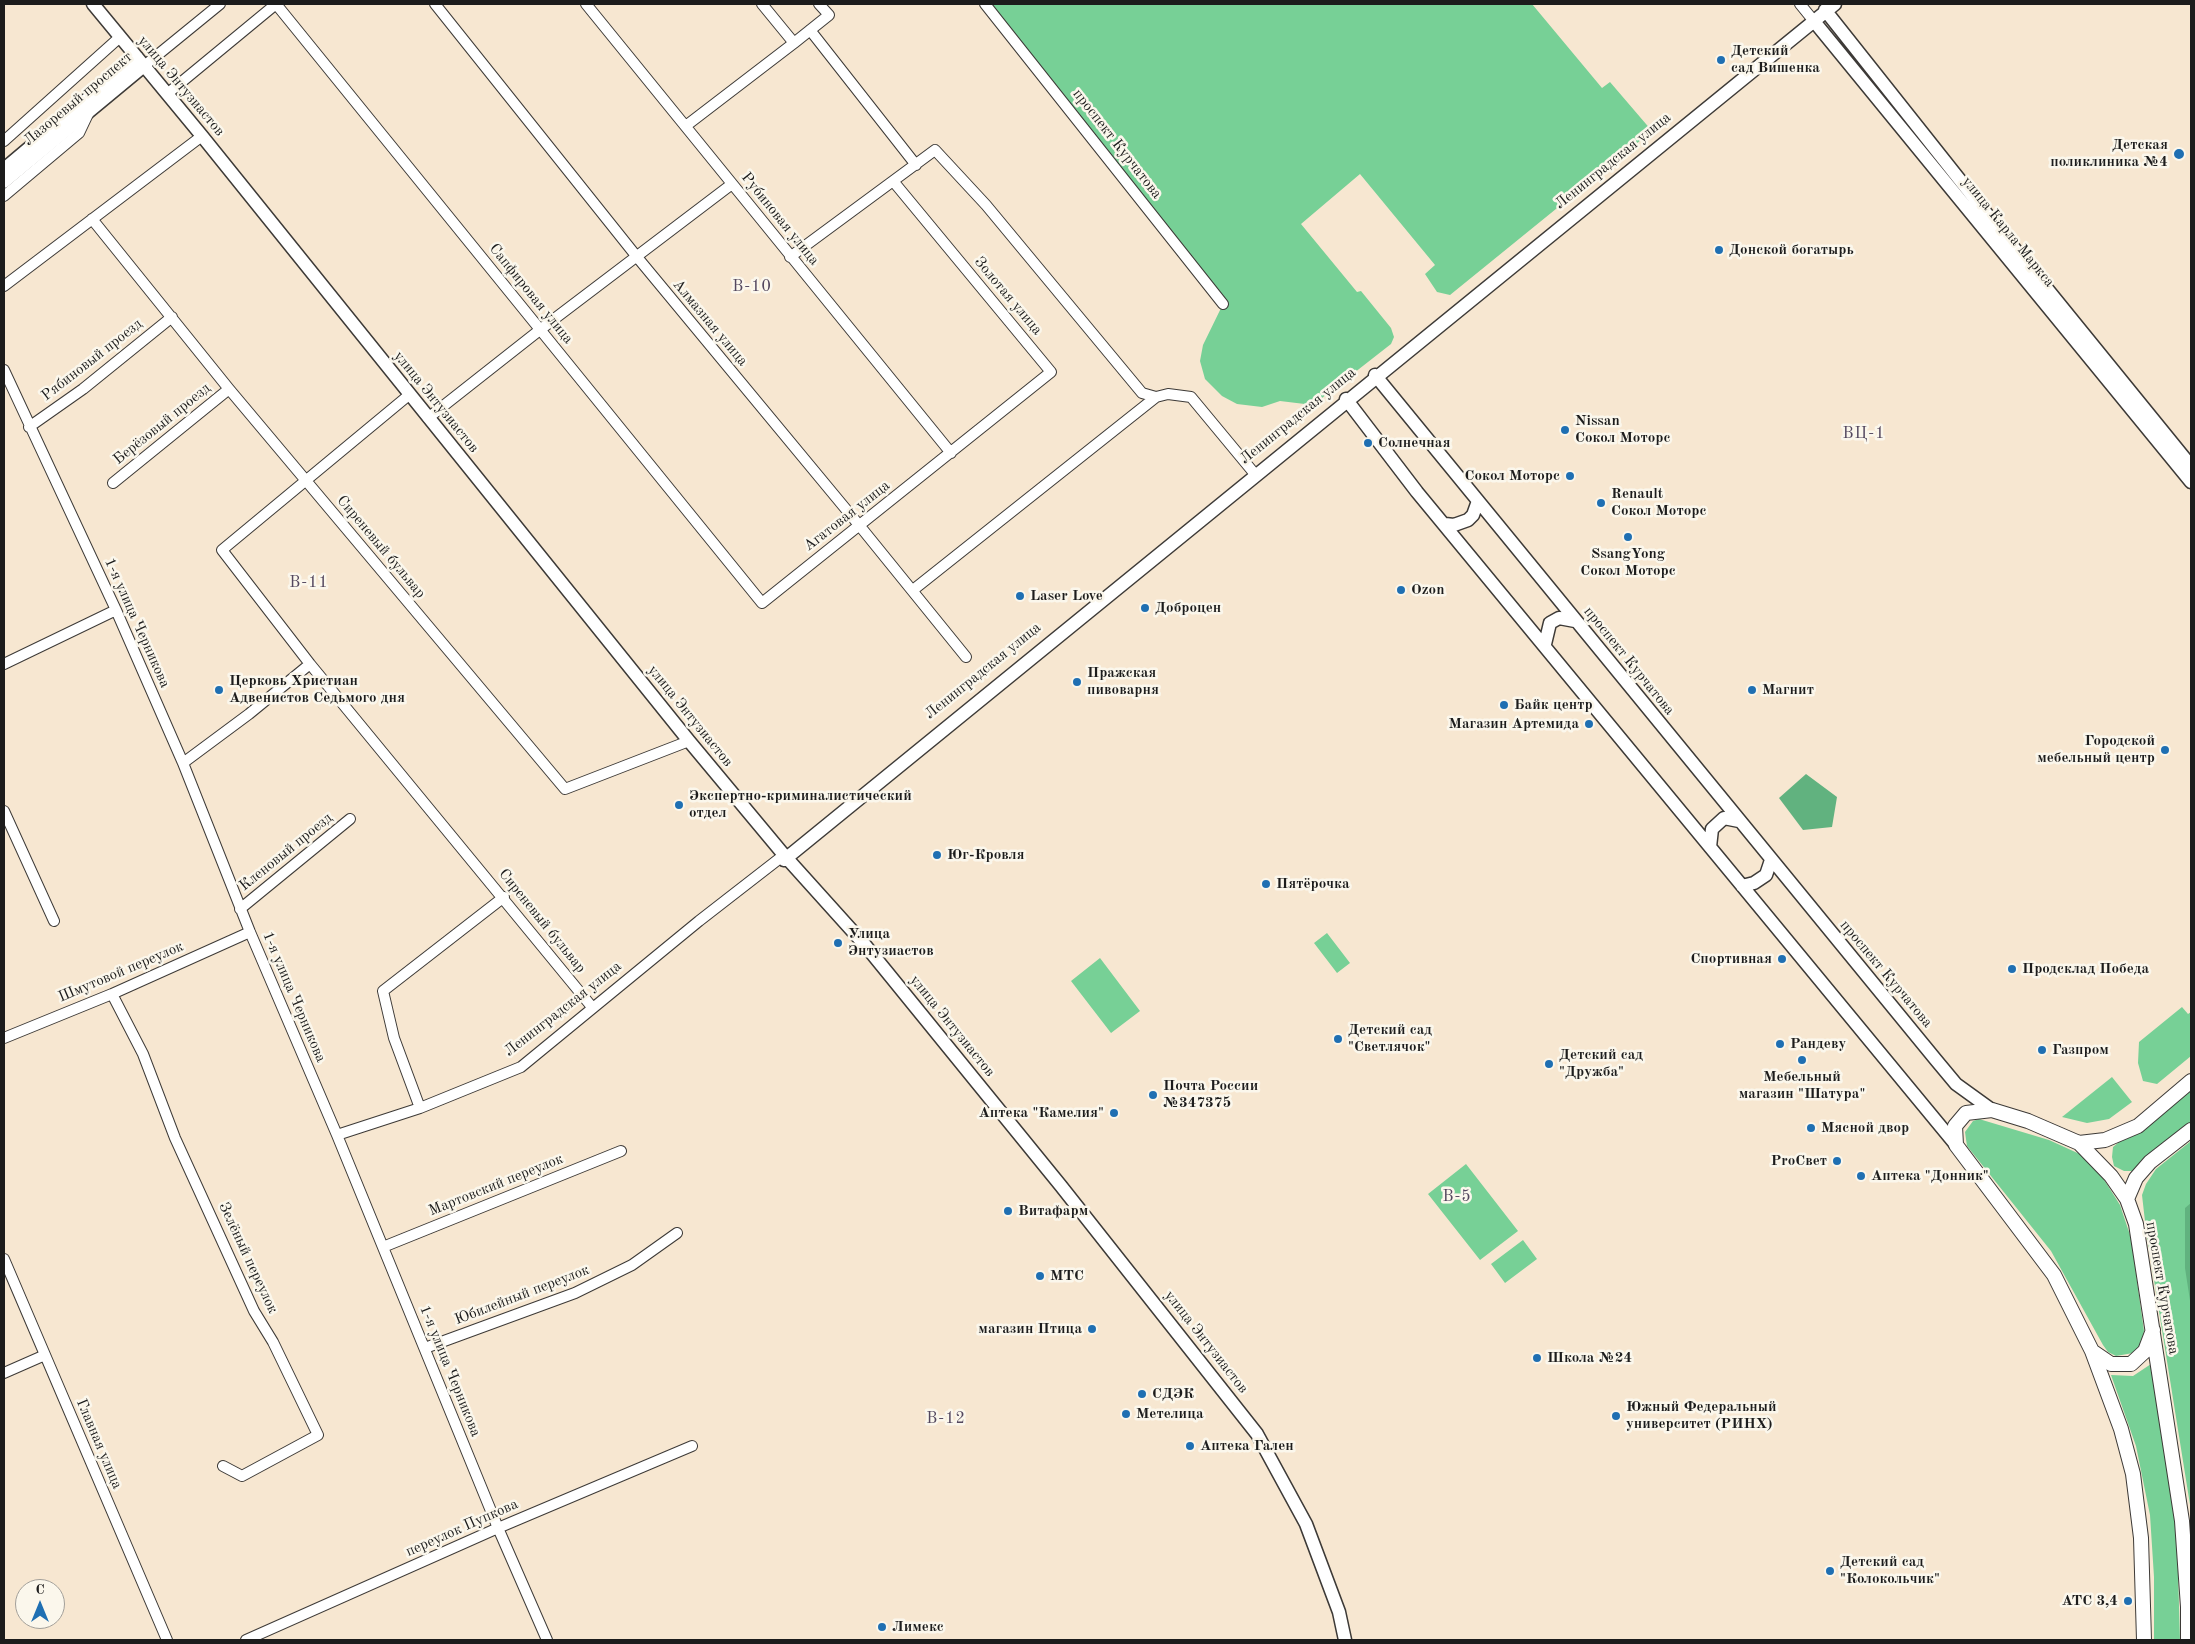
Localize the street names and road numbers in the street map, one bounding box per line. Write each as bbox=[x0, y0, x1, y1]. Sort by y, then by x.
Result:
street label: улица Энтузиастов bbox=[134, 32, 228, 140]
street label: Лазоревый проспект bbox=[20, 48, 136, 150]
street label: проспект Курчатова bbox=[1068, 85, 1166, 203]
street label: Ленинградская улица bbox=[1551, 109, 1675, 213]
street label: Рубиновая улица bbox=[737, 169, 823, 269]
street label: улица Карла Маркса bbox=[1958, 173, 2058, 291]
street label: Сапфировая улица bbox=[485, 240, 577, 348]
street label: Золотая улица bbox=[970, 253, 1046, 339]
street label: Алмазная улица bbox=[669, 276, 751, 370]
street label: Рябиновый проезд bbox=[38, 315, 146, 405]
street label: улица Энтузиастов bbox=[389, 348, 483, 456]
street label: Ленинградская улица bbox=[1236, 364, 1360, 468]
street label: Берёзовый проезд bbox=[110, 379, 214, 469]
street label: Агатовая улица bbox=[800, 477, 894, 555]
street label: Сиреневый бульвар bbox=[333, 492, 429, 602]
street label: 1-я улица Черникова bbox=[100, 555, 174, 691]
street label: проспект Курчатова bbox=[1580, 603, 1678, 719]
street label: Ленинградская улица bbox=[921, 619, 1045, 723]
street label: улица Энтузиастов bbox=[643, 662, 737, 770]
street label: Кленовый проезд bbox=[236, 809, 336, 895]
street label: Сиреневый бульвар bbox=[494, 865, 590, 977]
street label: проспект Курчатова bbox=[1836, 917, 1936, 1031]
street label: 1-я улица Черникова bbox=[258, 929, 330, 1065]
street label: Шмутовой переулок bbox=[56, 938, 186, 1006]
street label: Ленинградская улица bbox=[501, 958, 625, 1060]
street label: улица Энтузиастов bbox=[905, 972, 999, 1080]
street label: Мартовский переулок bbox=[426, 1150, 566, 1220]
street label: Зелёный переулок bbox=[214, 1200, 282, 1316]
street label: проспект Курчатова bbox=[2141, 1220, 2183, 1356]
street label: Юбилейный переулок bbox=[452, 1261, 592, 1329]
street label: улица Энтузиастов bbox=[1160, 1287, 1252, 1397]
street label: 1-я улица Черникова bbox=[415, 1303, 485, 1439]
street label: Главная улица bbox=[72, 1396, 126, 1492]
street label: переулок Пупкова bbox=[403, 1495, 521, 1561]

